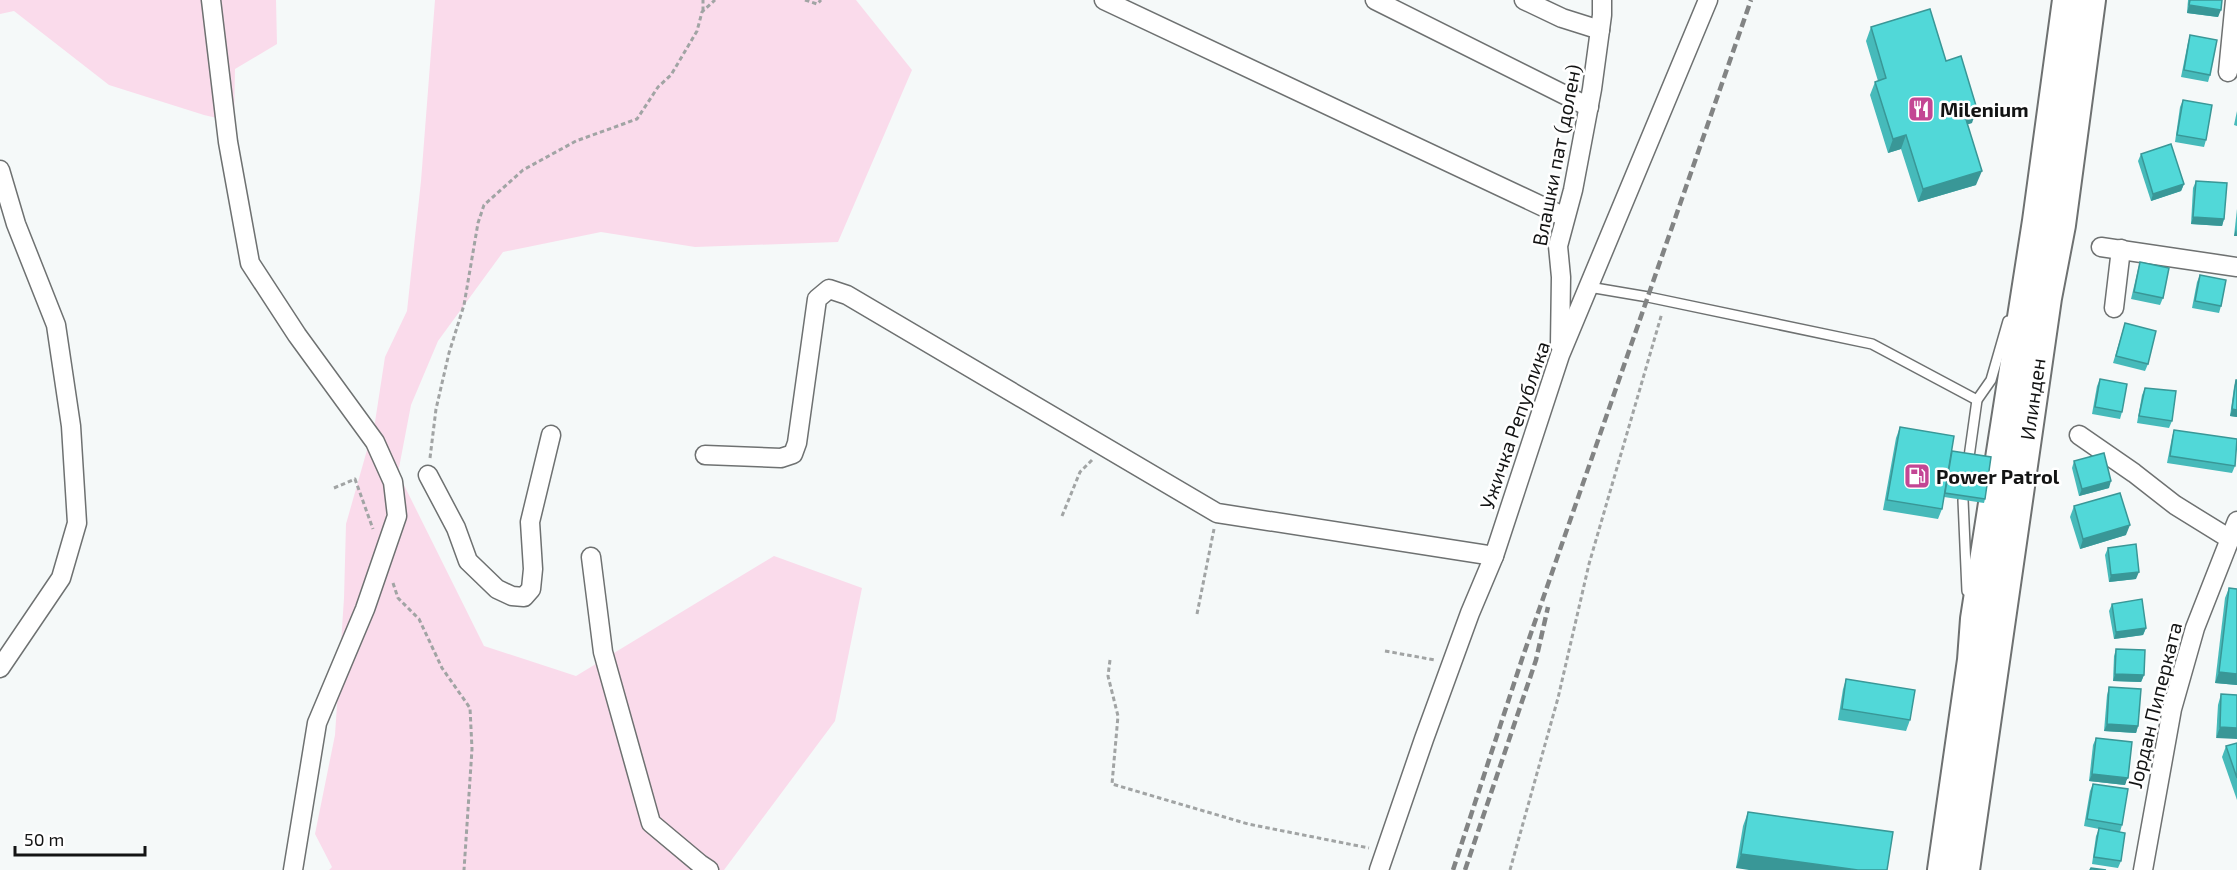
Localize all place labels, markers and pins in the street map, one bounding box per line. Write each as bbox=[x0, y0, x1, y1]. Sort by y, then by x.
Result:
restaurant icon: Milenium bbox=[1906, 94, 1936, 124]
place label: Milenium bbox=[1940, 97, 2029, 121]
fuel station icon: Power Patrol bbox=[1902, 461, 1932, 491]
place label: Power Patrol bbox=[1936, 464, 2060, 488]

